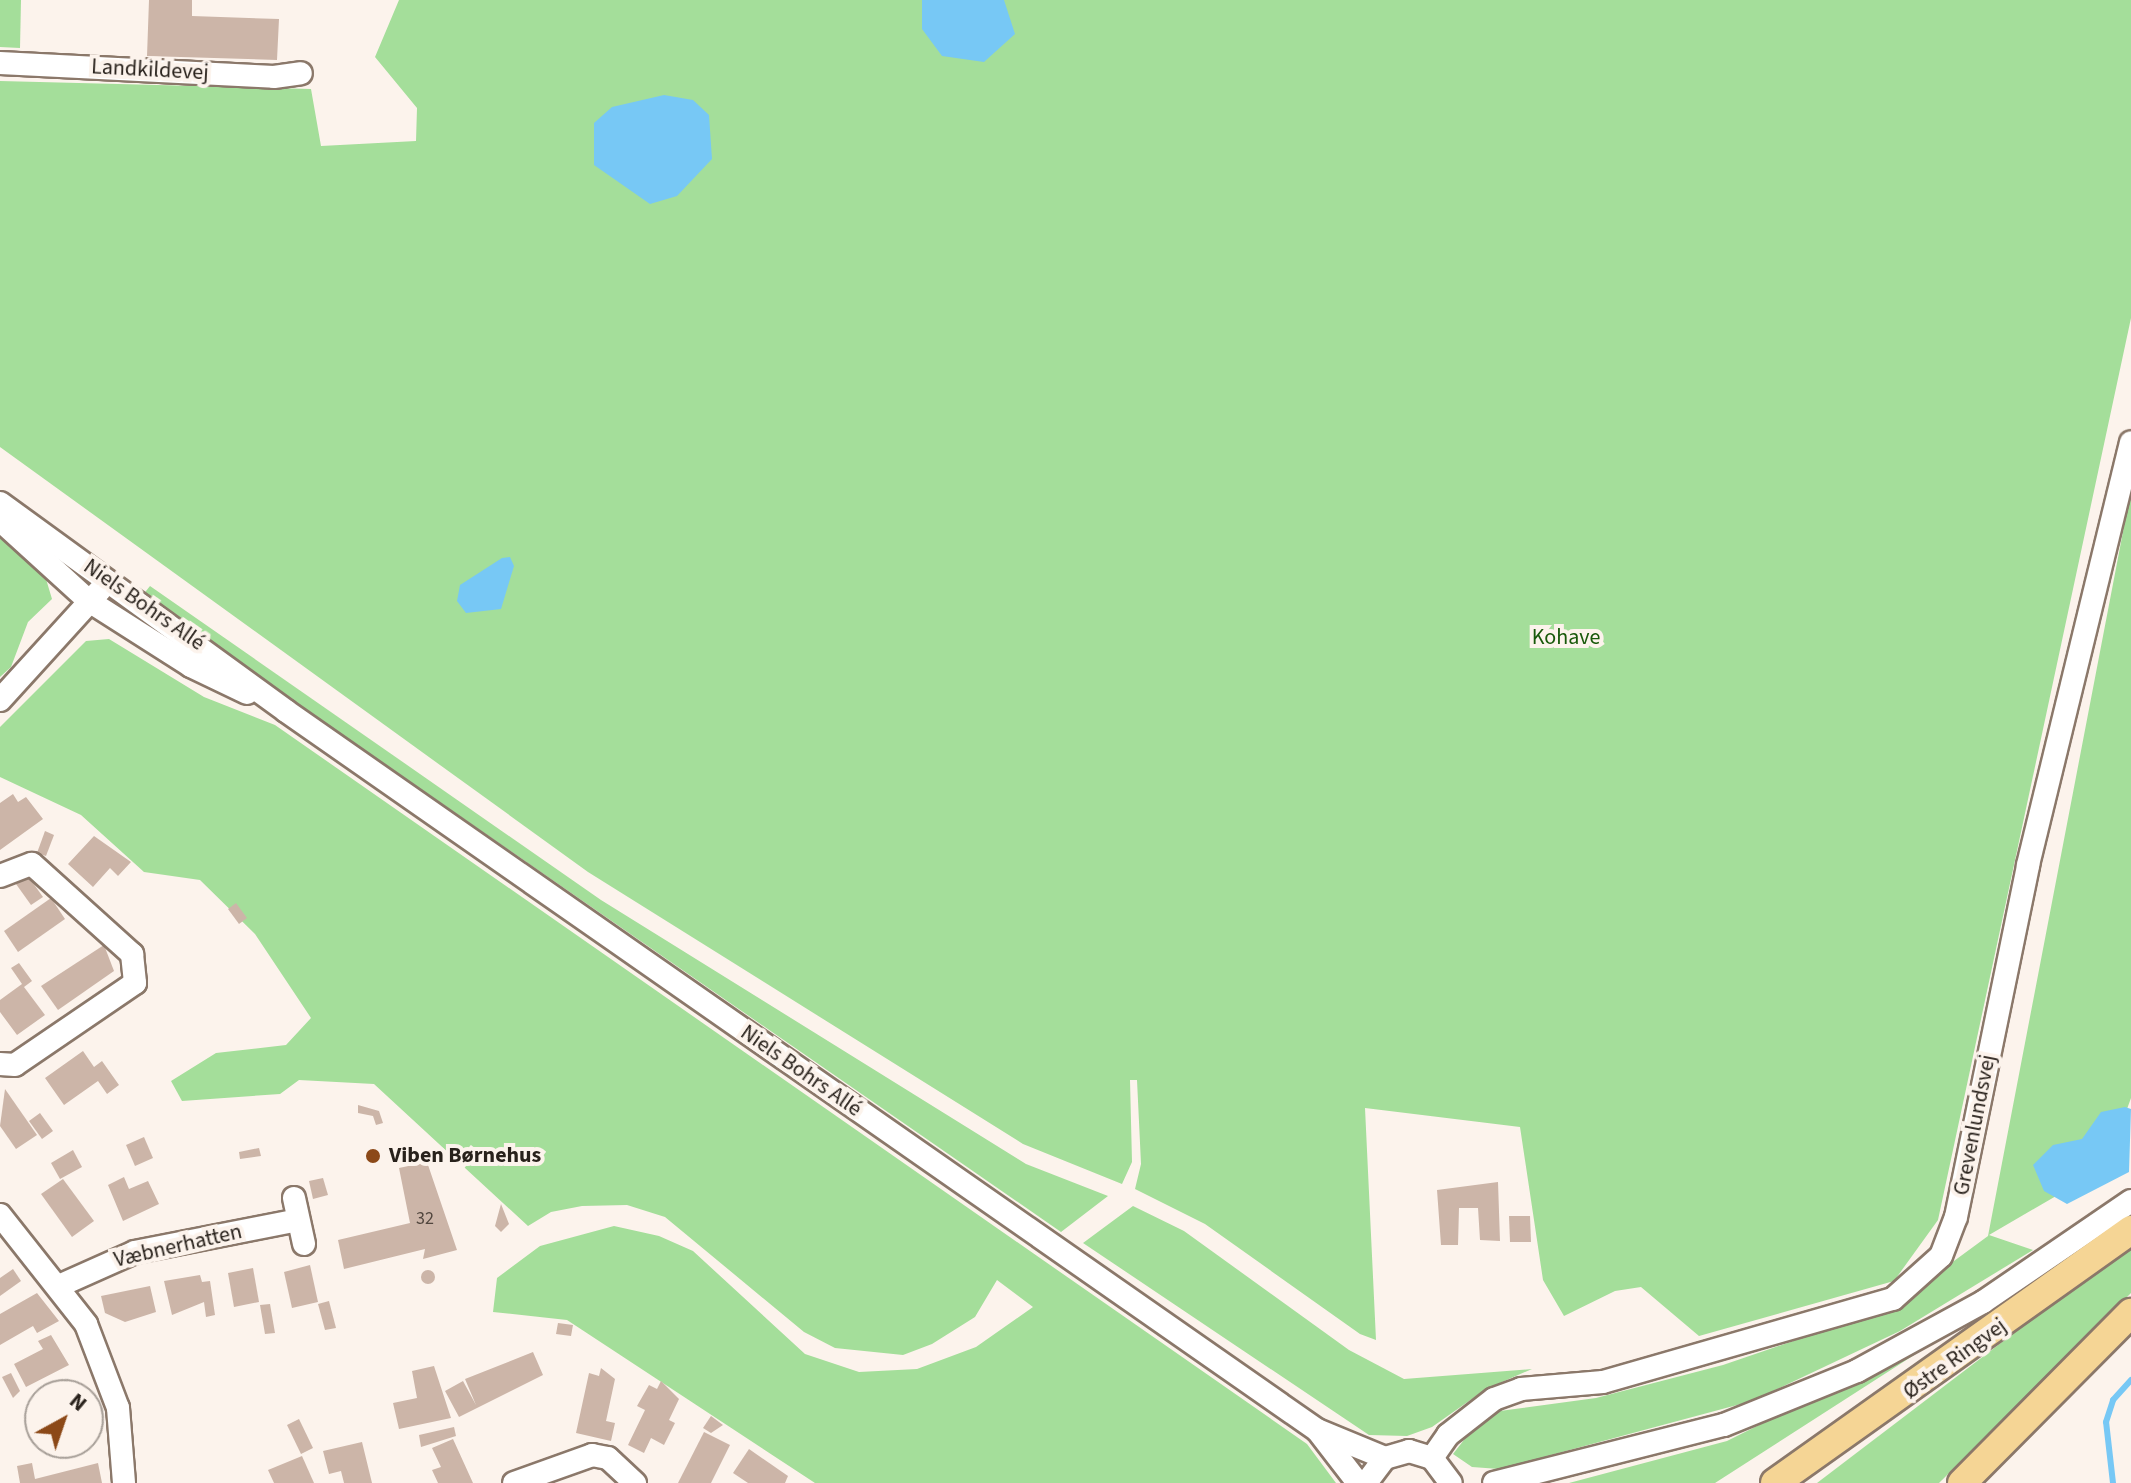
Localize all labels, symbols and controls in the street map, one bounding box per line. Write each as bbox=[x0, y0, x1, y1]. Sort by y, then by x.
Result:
street label: Landkildevej bbox=[91, 54, 209, 86]
street label: Niels Bohrs Allé bbox=[78, 554, 210, 656]
park label: Kohave bbox=[1532, 625, 1600, 651]
street label: Niels Bohrs Allé bbox=[735, 1020, 867, 1122]
street label: Grevenlundsvej bbox=[1948, 1052, 2002, 1198]
place label: Viben Børnehus bbox=[389, 1143, 541, 1169]
marker: Viben Børnehus bbox=[364, 1147, 382, 1165]
house number: 32 bbox=[416, 1208, 434, 1230]
street label: Væbnerhatten bbox=[111, 1218, 245, 1274]
street label: Østre Ringvej bbox=[1898, 1313, 2012, 1405]
north arrow bbox=[24, 1379, 104, 1459]
text: N bbox=[62, 1385, 94, 1419]

